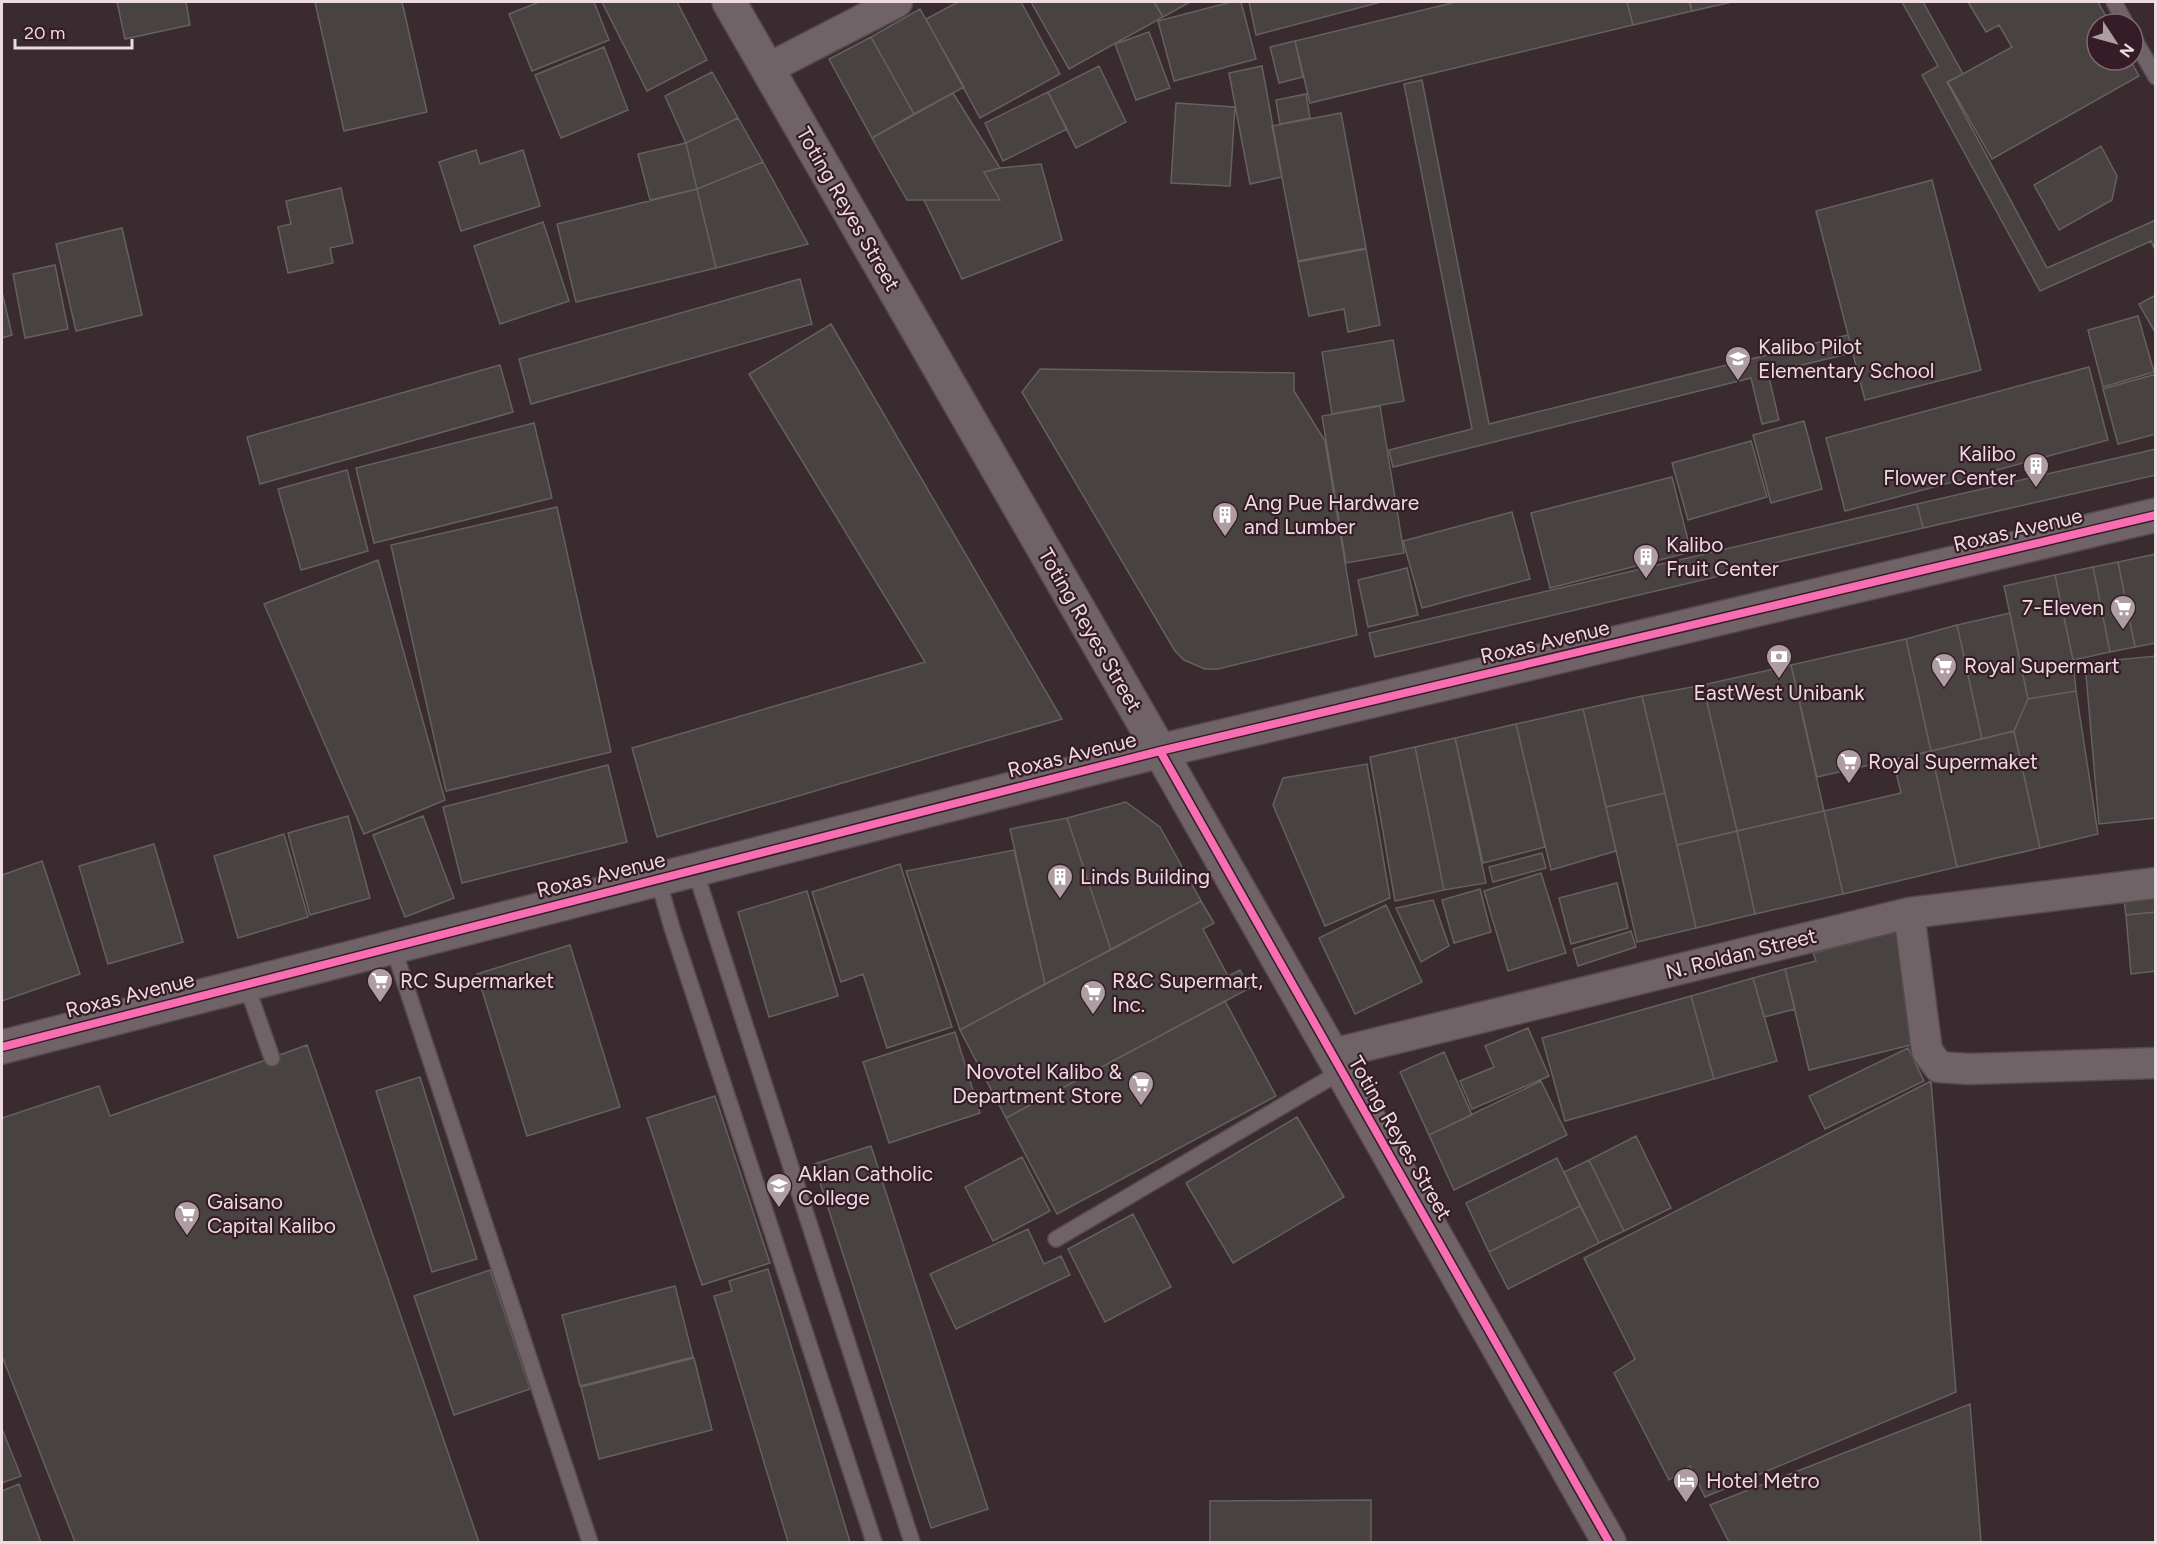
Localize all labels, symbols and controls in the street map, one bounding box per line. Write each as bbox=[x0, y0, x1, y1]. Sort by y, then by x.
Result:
scale bar bbox=[15, 12, 132, 50]
north arrow bbox=[2085, 12, 2145, 72]
text: 20 m bbox=[24, 22, 65, 44]
text: N bbox=[2115, 40, 2138, 61]
street label: Toting Reyes Street bbox=[791, 122, 906, 295]
place label: Kalibo Pilot Elementary School bbox=[1758, 334, 1934, 383]
school or university icon: Kalibo Pilot Elementary School bbox=[1723, 344, 1753, 382]
place label: Kalibo Flower Center bbox=[1883, 441, 2016, 490]
building icon: Kalibo Flower Center bbox=[2021, 451, 2051, 489]
place label: Ang Pue Hardware and Lumber bbox=[1244, 490, 1419, 539]
building icon: Ang Pue Hardware and Lumber bbox=[1210, 500, 1240, 538]
street label: Roxas Avenue bbox=[1951, 503, 2085, 557]
place label: Kalibo Fruit Center bbox=[1666, 532, 1779, 581]
building icon: Kalibo Fruit Center bbox=[1631, 542, 1661, 580]
street label: Toting Reyes Street bbox=[1033, 543, 1148, 716]
supermarket icon: 7-Eleven bbox=[2108, 593, 2138, 631]
place label: 7-Eleven bbox=[2022, 595, 2104, 620]
street label: Roxas Avenue bbox=[1478, 615, 1612, 669]
bank icon: EastWest Unibank bbox=[1764, 642, 1794, 680]
supermarket icon: Royal Supermart bbox=[1929, 651, 1959, 689]
place label: Royal Supermart bbox=[1964, 653, 2120, 678]
place label: EastWest Unibank bbox=[1694, 680, 1865, 705]
street label: Roxas Avenue bbox=[1005, 726, 1139, 783]
supermarket icon: Royal Supermaket bbox=[1834, 747, 1864, 785]
place label: Royal Supermaket bbox=[1868, 749, 2038, 774]
street label: Roxas Avenue bbox=[534, 846, 668, 903]
building icon: Linds Building bbox=[1045, 862, 1075, 900]
place label: Linds Building bbox=[1080, 864, 1210, 889]
street label: N. Roldan Street bbox=[1663, 923, 1819, 984]
street label: Roxas Avenue bbox=[63, 966, 197, 1023]
supermarket icon: RC Supermarket bbox=[365, 966, 395, 1004]
place label: RC Supermarket bbox=[400, 968, 554, 993]
place label: R&C Supermart, Inc. bbox=[1112, 968, 1263, 1017]
supermarket icon: R&C Supermart, Inc. bbox=[1078, 978, 1108, 1016]
street label: Toting Reyes Street bbox=[1343, 1051, 1458, 1224]
place label: Novotel Kalibo & Department Store bbox=[952, 1059, 1122, 1108]
supermarket icon: Novotel Kalibo & Department Store bbox=[1126, 1069, 1156, 1107]
place label: Aklan Catholic College bbox=[798, 1161, 933, 1210]
school or university icon: Aklan Catholic College bbox=[764, 1171, 794, 1209]
place label: Gaisano Capital Kalibo bbox=[207, 1189, 336, 1238]
supermarket icon: Gaisano Capital Kalibo bbox=[172, 1199, 202, 1237]
hotel icon: Hotel Metro bbox=[1671, 1466, 1701, 1504]
place label: Hotel Metro bbox=[1706, 1468, 1820, 1493]

